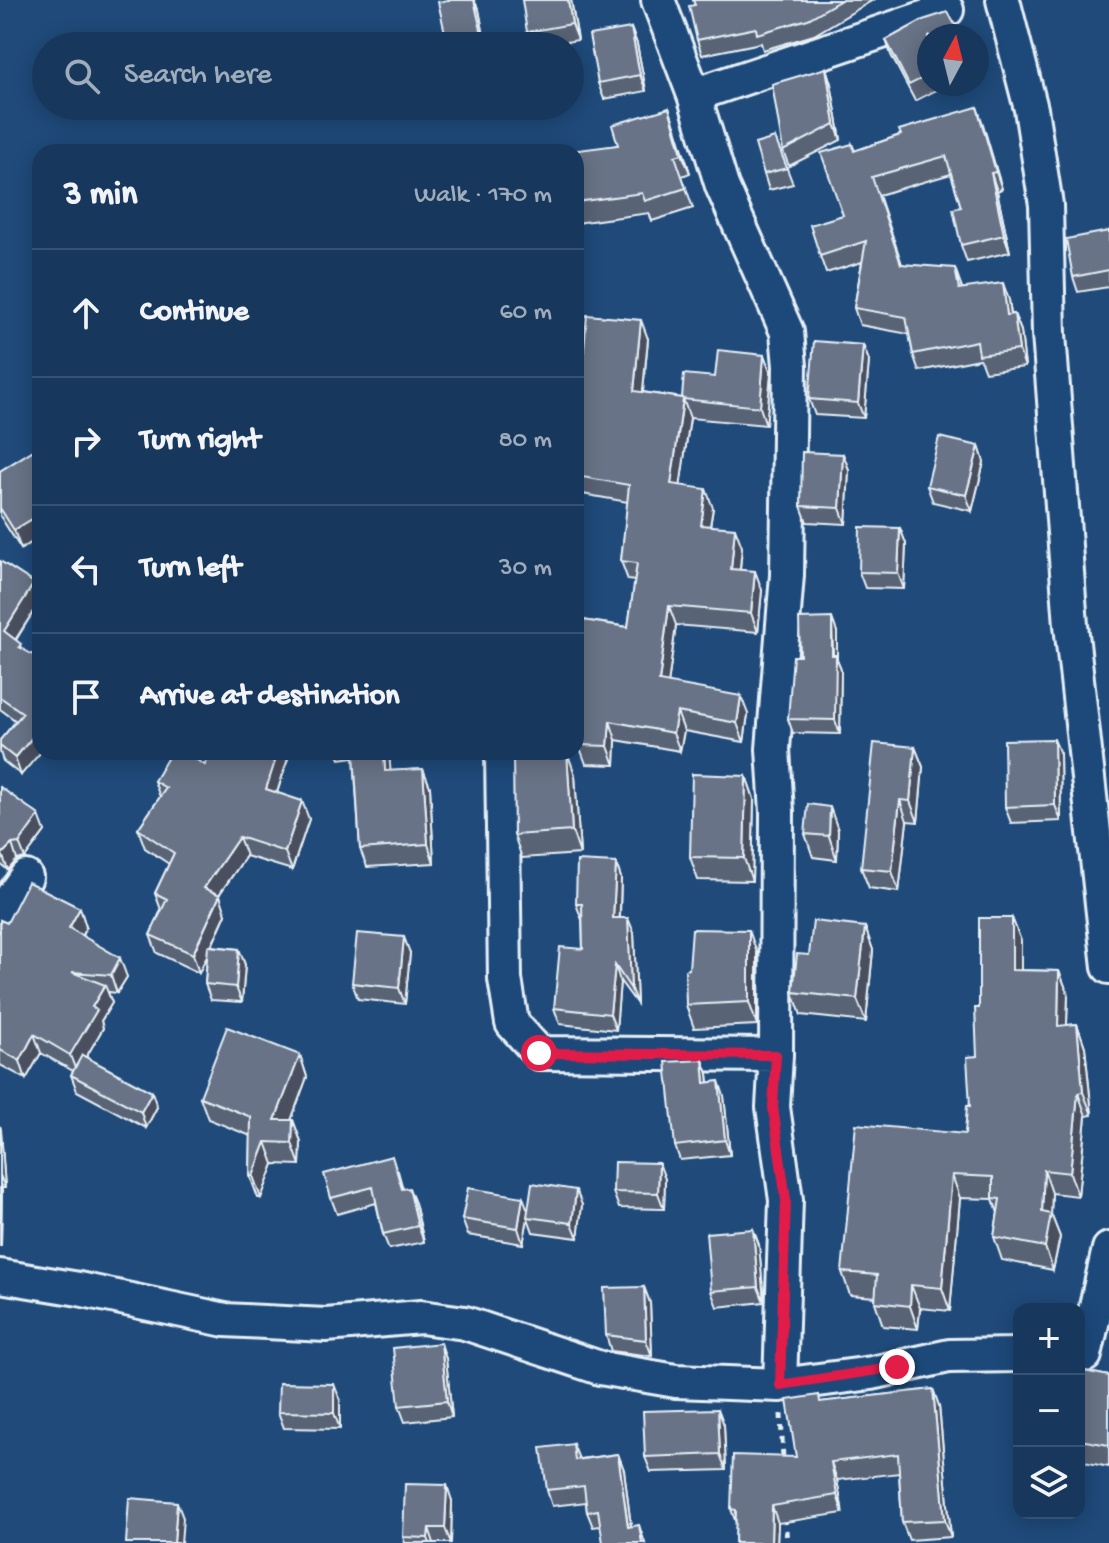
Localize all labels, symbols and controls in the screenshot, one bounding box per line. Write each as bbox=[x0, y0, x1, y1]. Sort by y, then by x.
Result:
north arrow bbox=[917, 24, 989, 96]
search box bbox=[32, 32, 584, 120]
icon: search bbox=[60, 54, 104, 98]
text: Search here bbox=[124, 59, 272, 94]
text: 3 min bbox=[64, 176, 137, 216]
text: Walk · 170 m bbox=[414, 181, 552, 212]
icon: ahead bbox=[64, 291, 108, 335]
text: Continue bbox=[140, 296, 249, 331]
text: 60 m bbox=[499, 298, 552, 329]
icon: right bbox=[64, 419, 108, 463]
text: Turn right bbox=[140, 424, 260, 459]
text: 80 m bbox=[498, 426, 552, 457]
icon: left bbox=[64, 547, 108, 591]
text: Turn left bbox=[140, 552, 241, 587]
text: 30 m bbox=[499, 554, 552, 585]
icon: arrive bbox=[64, 675, 108, 719]
text: Arrive at destination bbox=[140, 680, 400, 715]
route start bbox=[521, 1035, 557, 1071]
map controls bbox=[1013, 1303, 1085, 1519]
button: + bbox=[1013, 1303, 1085, 1375]
route end bbox=[879, 1349, 915, 1385]
button: − bbox=[1013, 1375, 1085, 1447]
button: layers bbox=[1013, 1447, 1085, 1519]

